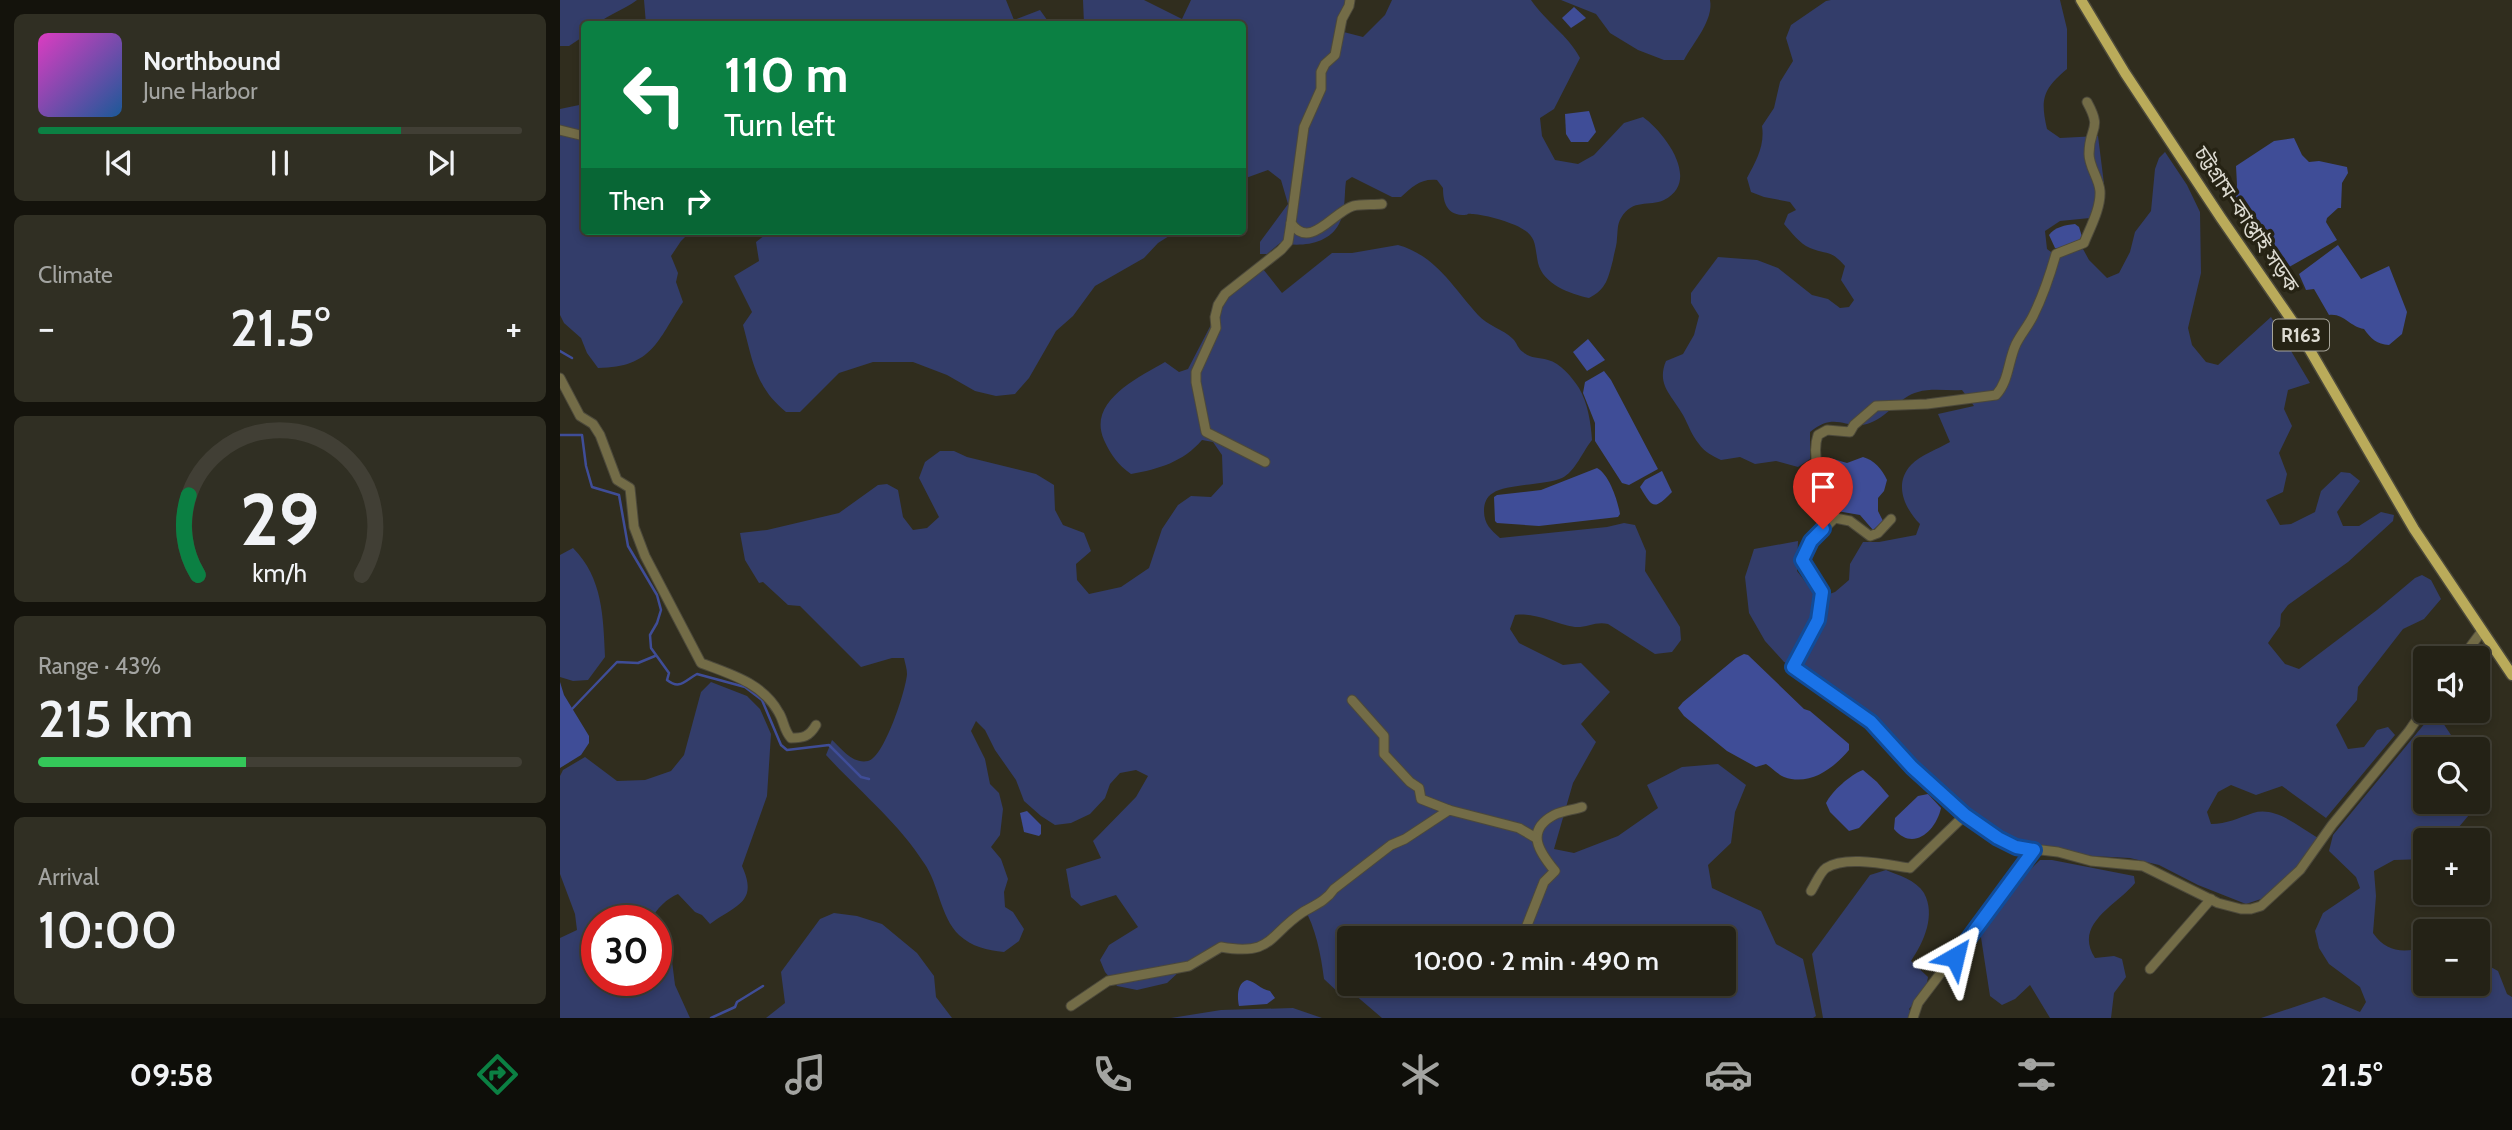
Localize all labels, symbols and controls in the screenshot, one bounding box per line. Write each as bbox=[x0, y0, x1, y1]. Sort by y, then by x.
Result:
text: Northbound bbox=[143, 45, 281, 77]
text: 110 m bbox=[724, 45, 848, 104]
icon: left bbox=[609, 49, 700, 140]
text: June Harbor bbox=[143, 77, 257, 105]
text: Turn left bbox=[724, 105, 835, 144]
street label: চট্টগ্রাম-কাপ্তাই সড়ক bbox=[2189, 141, 2306, 297]
icon: previous bbox=[100, 144, 138, 182]
icon: pause bbox=[261, 144, 299, 182]
icon: next bbox=[422, 144, 460, 182]
icon: right bbox=[679, 182, 717, 220]
text: Then bbox=[609, 185, 665, 217]
text: Climate bbox=[38, 261, 113, 289]
text: 21.5° bbox=[230, 296, 330, 359]
text: − bbox=[38, 304, 55, 351]
text: + bbox=[505, 304, 522, 351]
road number: R163 bbox=[2273, 320, 2329, 350]
pin bbox=[1793, 457, 1853, 529]
icon: arrive bbox=[1804, 468, 1842, 506]
text: 29 bbox=[240, 475, 320, 563]
text: km/h bbox=[253, 558, 307, 588]
map controls bbox=[2413, 646, 2490, 996]
button: sound bbox=[2413, 646, 2490, 723]
text: Range · 43% bbox=[38, 652, 161, 680]
text: 215 km bbox=[38, 687, 193, 750]
button: search bbox=[2413, 737, 2490, 814]
button: + bbox=[2413, 828, 2490, 905]
text: Arrival bbox=[38, 863, 99, 891]
text: 10:00 bbox=[38, 898, 177, 961]
speed limit sign: 30 bbox=[581, 905, 672, 996]
button: − bbox=[2413, 919, 2490, 996]
position arrow bbox=[1918, 920, 1992, 994]
text: 10:00 · 2 min · 490 m bbox=[1414, 945, 1659, 977]
icon: directions bbox=[473, 1050, 522, 1099]
icon: music bbox=[781, 1050, 830, 1099]
icon: phone bbox=[1088, 1050, 1137, 1099]
icon: climate bbox=[1396, 1050, 1445, 1099]
icon: car bbox=[1704, 1050, 1753, 1099]
icon: filters bbox=[2012, 1050, 2061, 1099]
text: 09:58 bbox=[129, 1055, 214, 1094]
text: 21.5° bbox=[2320, 1055, 2383, 1094]

